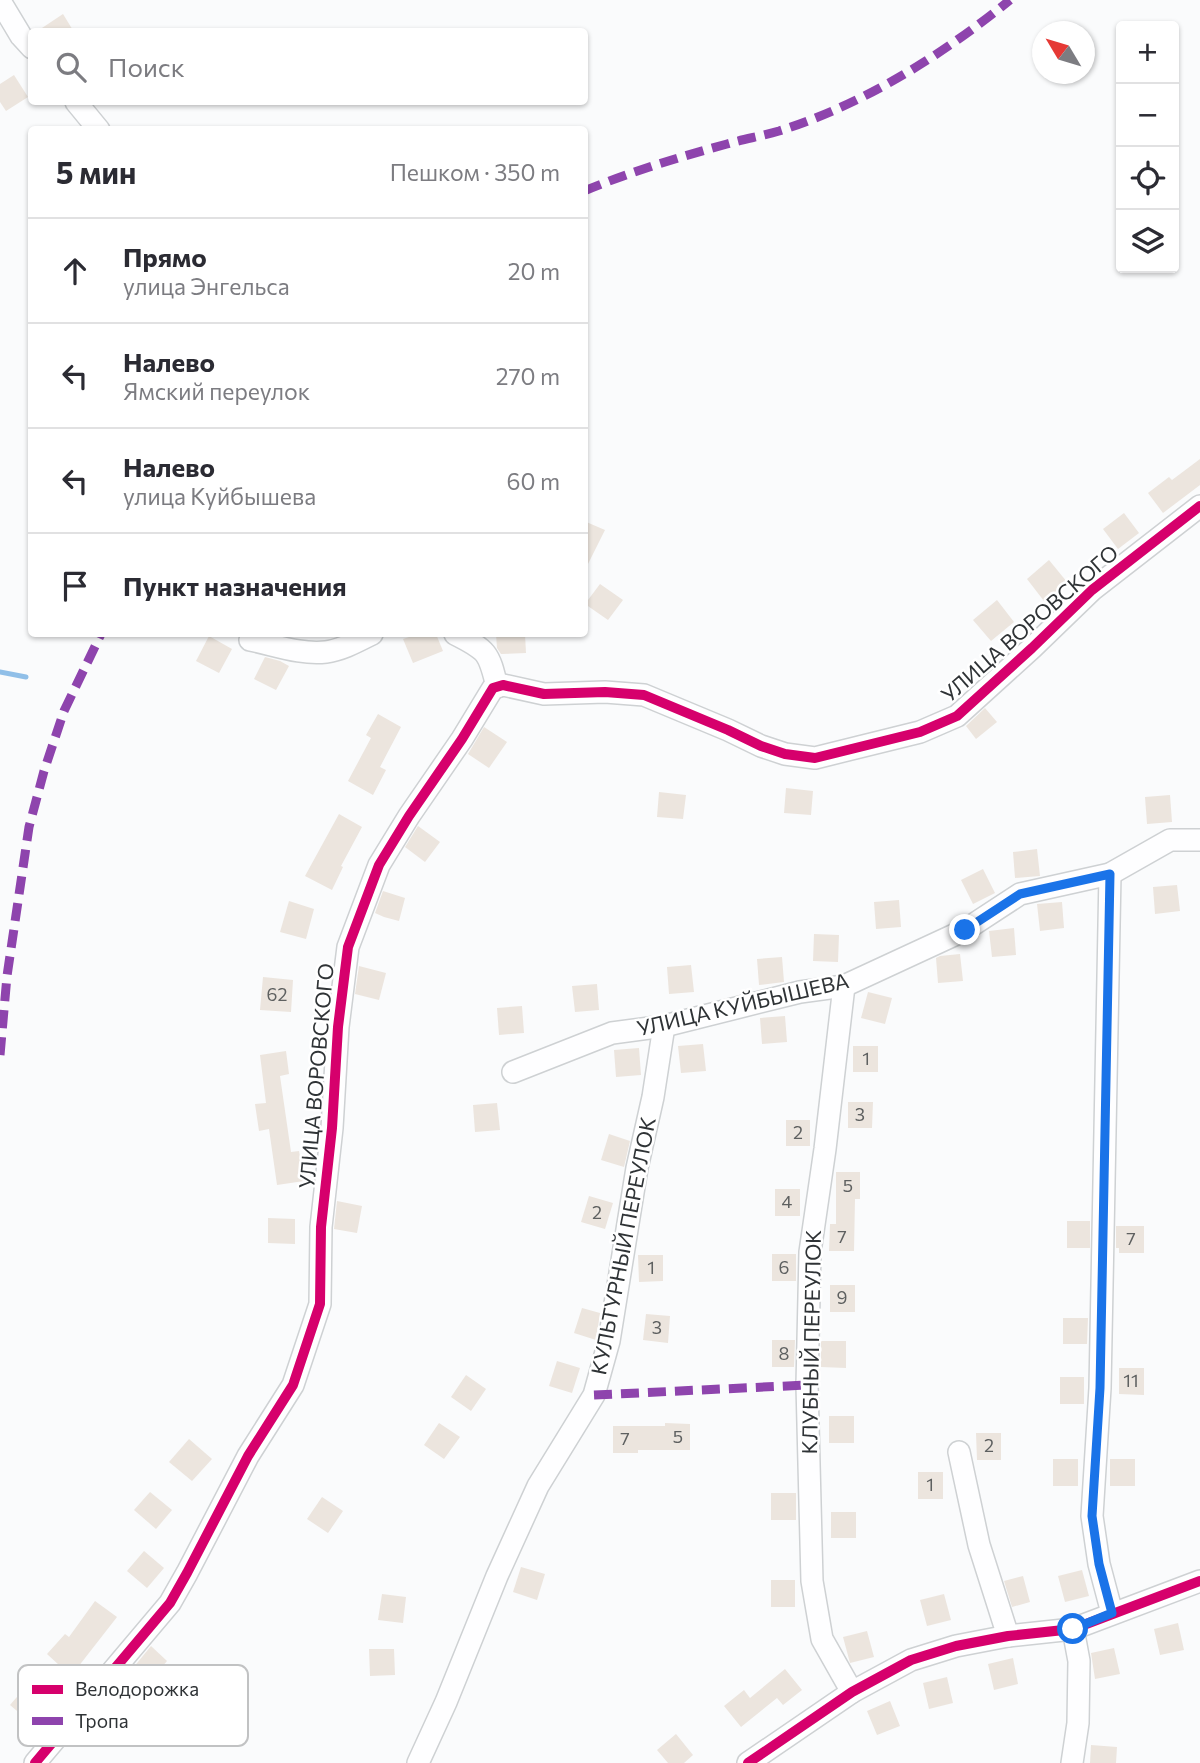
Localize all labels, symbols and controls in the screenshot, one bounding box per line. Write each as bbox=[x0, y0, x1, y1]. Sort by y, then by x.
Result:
north arrow bbox=[1032, 21, 1095, 84]
map controls bbox=[1116, 21, 1179, 273]
button: + bbox=[1116, 21, 1179, 84]
search box bbox=[28, 28, 588, 105]
icon: search bbox=[52, 48, 90, 86]
text: Поиск bbox=[108, 51, 185, 82]
button: − bbox=[1116, 84, 1179, 147]
button: locate bbox=[1116, 147, 1179, 210]
text: 5 мин bbox=[56, 153, 136, 190]
text: Пешком · 350 m bbox=[390, 158, 560, 186]
button: layers bbox=[1116, 210, 1179, 273]
text: Прямо bbox=[123, 241, 207, 272]
icon: ahead bbox=[56, 252, 94, 290]
text: 20 m bbox=[508, 257, 560, 285]
text: улица Энгельса bbox=[123, 272, 290, 300]
text: Налево bbox=[123, 346, 215, 377]
icon: left bbox=[56, 357, 94, 395]
text: 270 m bbox=[496, 362, 560, 390]
text: Ямский переулок bbox=[123, 377, 310, 405]
text: Налево bbox=[123, 451, 215, 482]
icon: left bbox=[56, 462, 94, 500]
text: 60 m bbox=[507, 467, 560, 495]
text: улица Куйбышева bbox=[123, 482, 316, 510]
street label: УЛИЦА ВОРОВСКОГО bbox=[935, 539, 1123, 707]
icon: arrive bbox=[56, 567, 94, 605]
text: Пункт назначения bbox=[123, 570, 347, 601]
route end bbox=[949, 914, 980, 945]
street label: УЛИЦА ВОРОВСКОГО bbox=[293, 962, 338, 1190]
street label: УЛИЦА КУЙБЫШЕВА bbox=[634, 967, 851, 1040]
house number: 62 bbox=[267, 983, 287, 1005]
house number: 1 bbox=[862, 1047, 870, 1069]
house number: 3 bbox=[855, 1103, 865, 1125]
street label: КУЛЬТУРНЫЙ ПЕРЕУЛОК bbox=[585, 1115, 660, 1377]
house number: 2 bbox=[793, 1121, 803, 1143]
house number: 5 bbox=[843, 1174, 853, 1196]
house number: 4 bbox=[782, 1190, 793, 1212]
house number: 2 bbox=[592, 1201, 602, 1223]
house number: 7 bbox=[837, 1225, 847, 1247]
house number: 7 bbox=[1126, 1227, 1136, 1249]
street label: КЛУБНЫЙ ПЕРЕУЛОК bbox=[796, 1229, 825, 1454]
house number: 1 bbox=[647, 1256, 655, 1278]
house number: 6 bbox=[779, 1256, 789, 1278]
house number: 9 bbox=[837, 1286, 847, 1308]
house number: 3 bbox=[652, 1316, 662, 1338]
house number: 8 bbox=[779, 1342, 790, 1364]
house number: 11 bbox=[1123, 1369, 1139, 1391]
house number: 5 bbox=[673, 1425, 683, 1447]
house number: 7 bbox=[620, 1427, 630, 1449]
house number: 2 bbox=[984, 1434, 994, 1456]
house number: 1 bbox=[926, 1473, 934, 1495]
route start bbox=[1057, 1613, 1088, 1644]
legend bbox=[18, 1665, 248, 1746]
text: Велодорожка bbox=[75, 1677, 199, 1700]
text: Тропа bbox=[75, 1709, 129, 1732]

